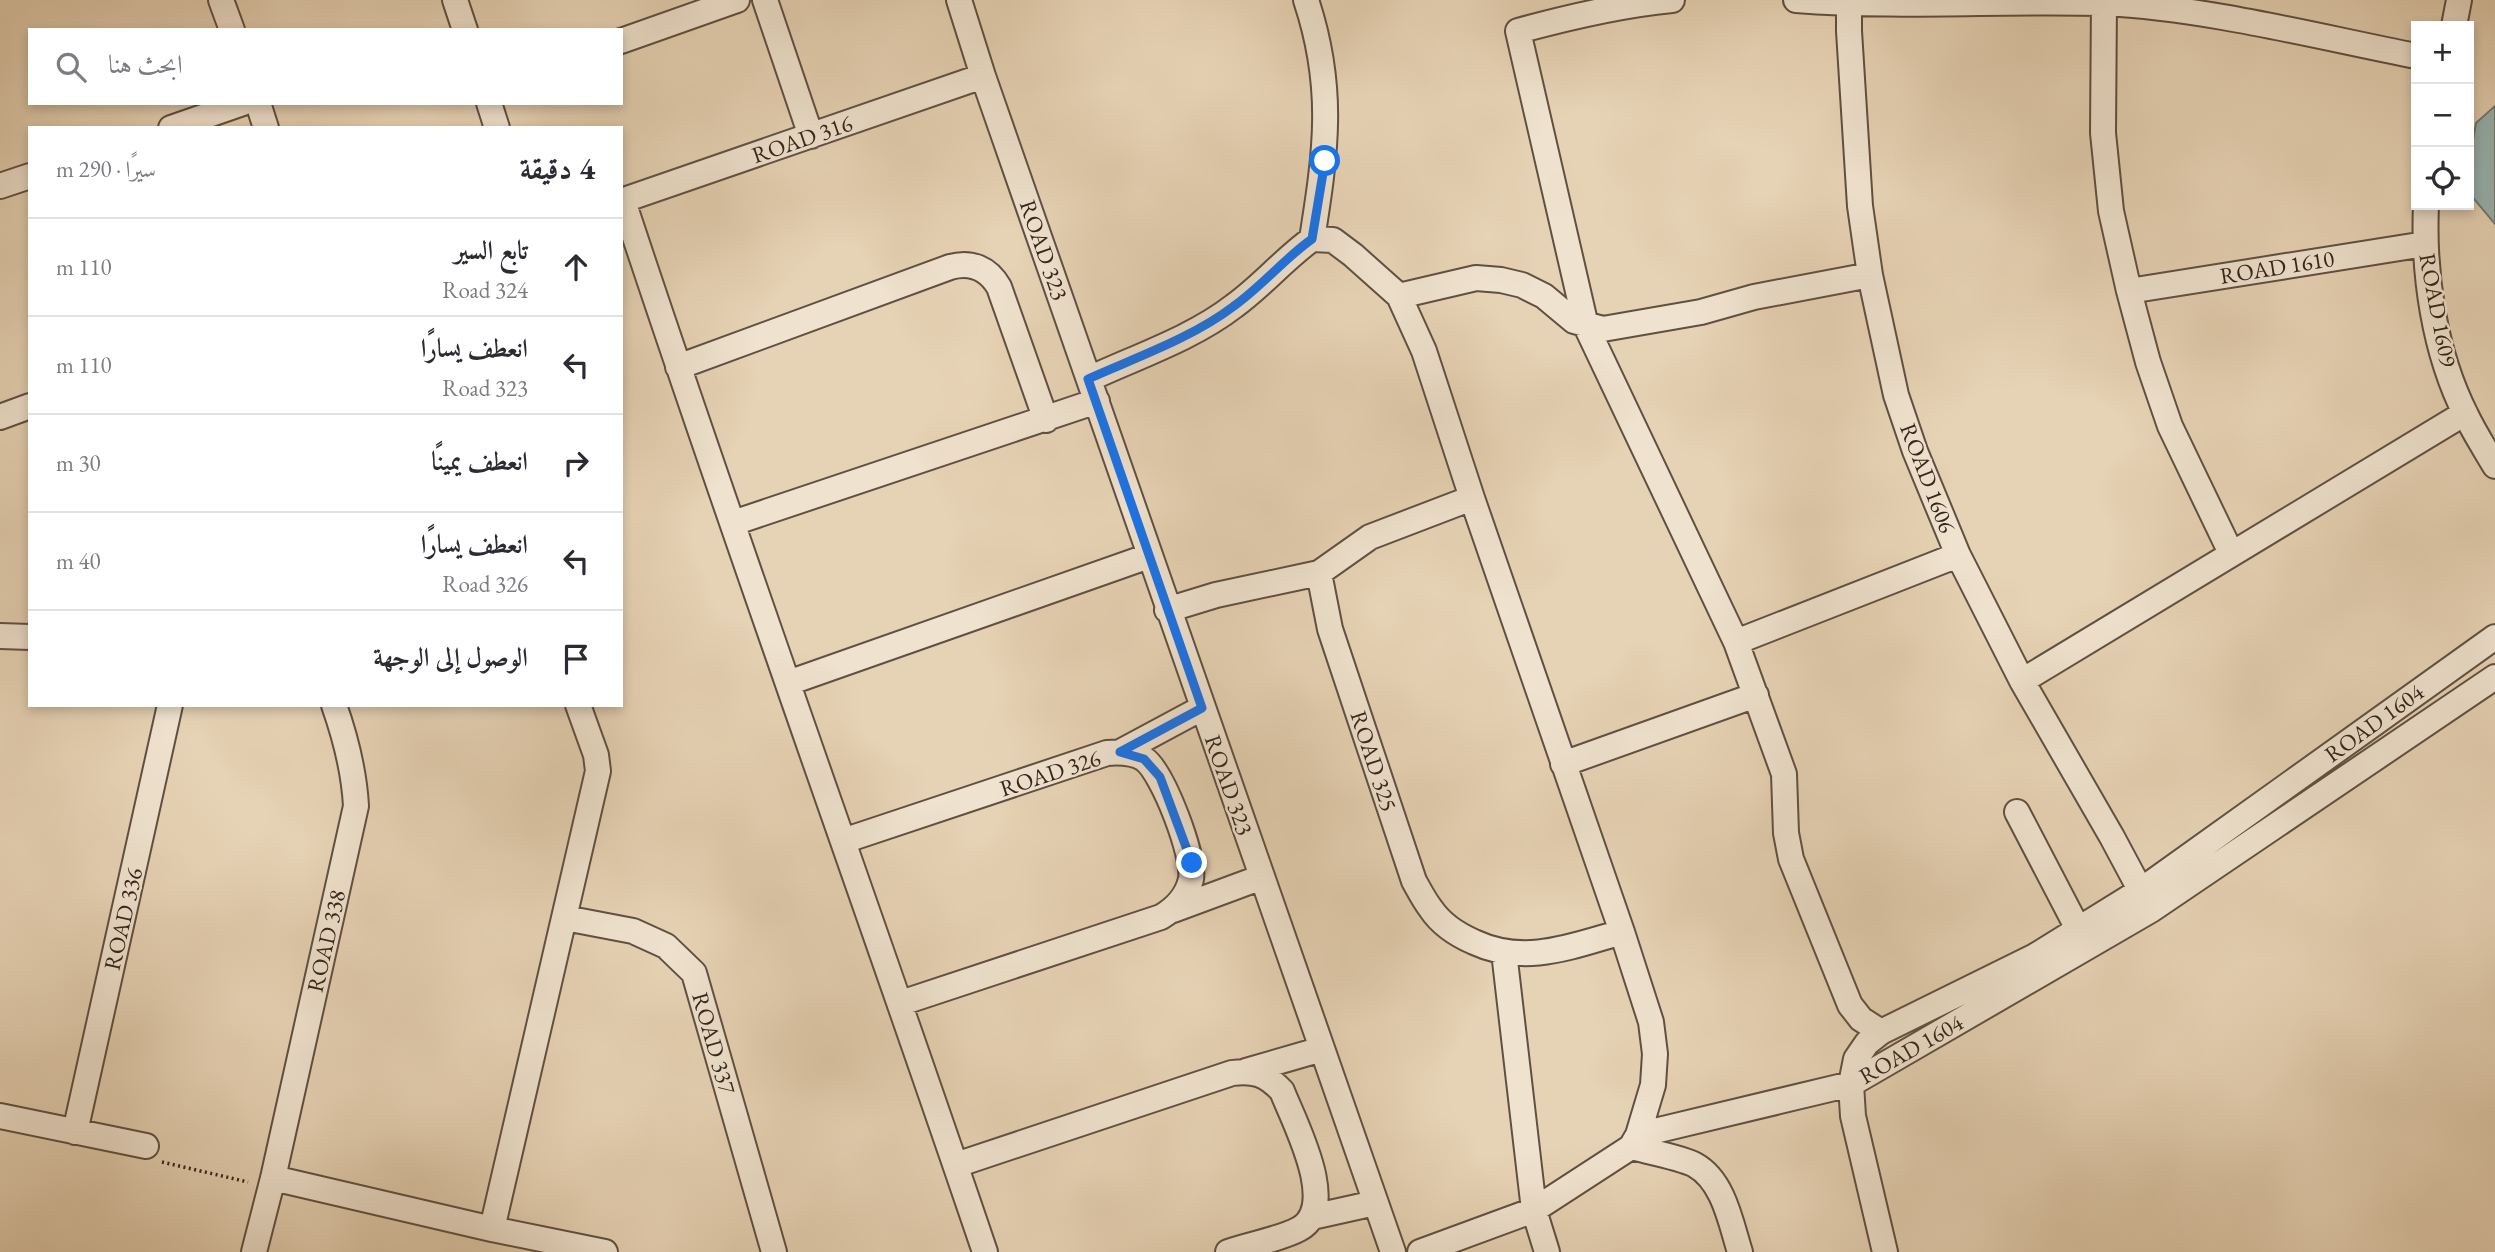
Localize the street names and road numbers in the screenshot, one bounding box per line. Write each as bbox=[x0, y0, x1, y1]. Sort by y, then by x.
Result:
street label: ROAD 316 bbox=[748, 108, 856, 170]
street label: ROAD 323 bbox=[1013, 196, 1075, 304]
street label: ROAD 1610 bbox=[2218, 243, 2336, 291]
street label: ROAD 1609 bbox=[2412, 251, 2464, 369]
street label: ROAD 1606 bbox=[1893, 419, 1963, 537]
street label: ROAD 1604 bbox=[2319, 676, 2430, 769]
street label: ROAD 325 bbox=[1344, 707, 1404, 815]
street label: ROAD 323 bbox=[1198, 731, 1260, 839]
street label: ROAD 326 bbox=[996, 743, 1104, 803]
street label: ROAD 336 bbox=[97, 865, 149, 973]
street label: ROAD 338 bbox=[300, 887, 352, 995]
street label: ROAD 337 bbox=[685, 989, 743, 1098]
street label: ROAD 1604 bbox=[1854, 1007, 1969, 1091]

